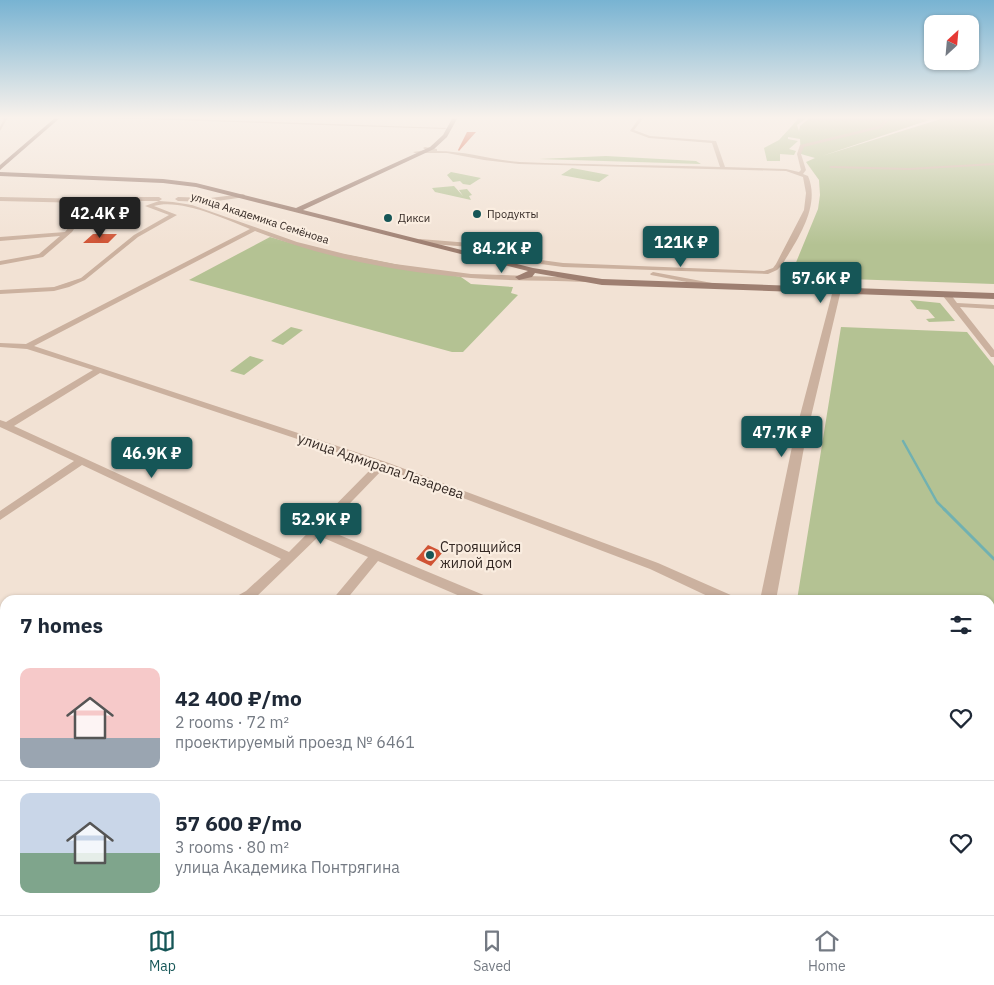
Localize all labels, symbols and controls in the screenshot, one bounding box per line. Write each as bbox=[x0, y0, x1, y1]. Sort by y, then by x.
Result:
north arrow bbox=[924, 15, 979, 70]
map controls bbox=[924, 15, 979, 70]
street label: улица Академика Семёнова bbox=[189, 189, 331, 247]
pin: 42.4K ₽ bbox=[54, 196, 146, 239]
text: 42.4K ₽ bbox=[70, 203, 130, 223]
place label: Продукты bbox=[487, 207, 538, 221]
marker: Продукты bbox=[471, 208, 483, 220]
place label: Дикси bbox=[398, 211, 430, 225]
marker: Дикси bbox=[382, 212, 394, 224]
pin: 121K ₽ bbox=[640, 226, 722, 268]
pin: 84.2K ₽ bbox=[456, 232, 548, 274]
text: 121K ₽ bbox=[654, 232, 708, 252]
text: 84.2K ₽ bbox=[472, 238, 532, 258]
pin: 57.6K ₽ bbox=[775, 262, 867, 304]
text: 57.6K ₽ bbox=[791, 268, 851, 288]
pin: 47.7K ₽ bbox=[736, 416, 828, 458]
text: 47.7K ₽ bbox=[752, 422, 812, 442]
street label: улица Адмирала Лазарева bbox=[296, 429, 467, 503]
pin: 46.9K ₽ bbox=[106, 436, 198, 479]
text: 46.9K ₽ bbox=[122, 443, 182, 463]
pin: 52.9K ₽ bbox=[275, 502, 367, 545]
text: 52.9K ₽ bbox=[291, 509, 351, 529]
place label: Строящийся жилой дом bbox=[440, 538, 521, 572]
marker: Строящийся жилой дом bbox=[424, 549, 436, 561]
text: 7 homes bbox=[20, 611, 103, 639]
icon: filters bbox=[947, 611, 975, 639]
text: 42 400 ₽/mo bbox=[175, 684, 302, 712]
icon: home bbox=[60, 688, 120, 748]
icon: heart bbox=[947, 704, 975, 732]
text: 2 rooms · 72 m² bbox=[175, 712, 289, 732]
text: проектируемый проезд № 6461 bbox=[175, 732, 415, 752]
text: 57 600 ₽/mo bbox=[175, 809, 302, 837]
icon: home bbox=[60, 813, 120, 873]
icon: heart bbox=[947, 829, 975, 857]
text: 3 rooms · 80 m² bbox=[175, 837, 289, 857]
text: улица Академика Понтрягина bbox=[175, 857, 400, 877]
tab: Map bbox=[148, 927, 176, 975]
tab: Saved bbox=[473, 927, 511, 975]
tab: Home bbox=[808, 927, 846, 975]

